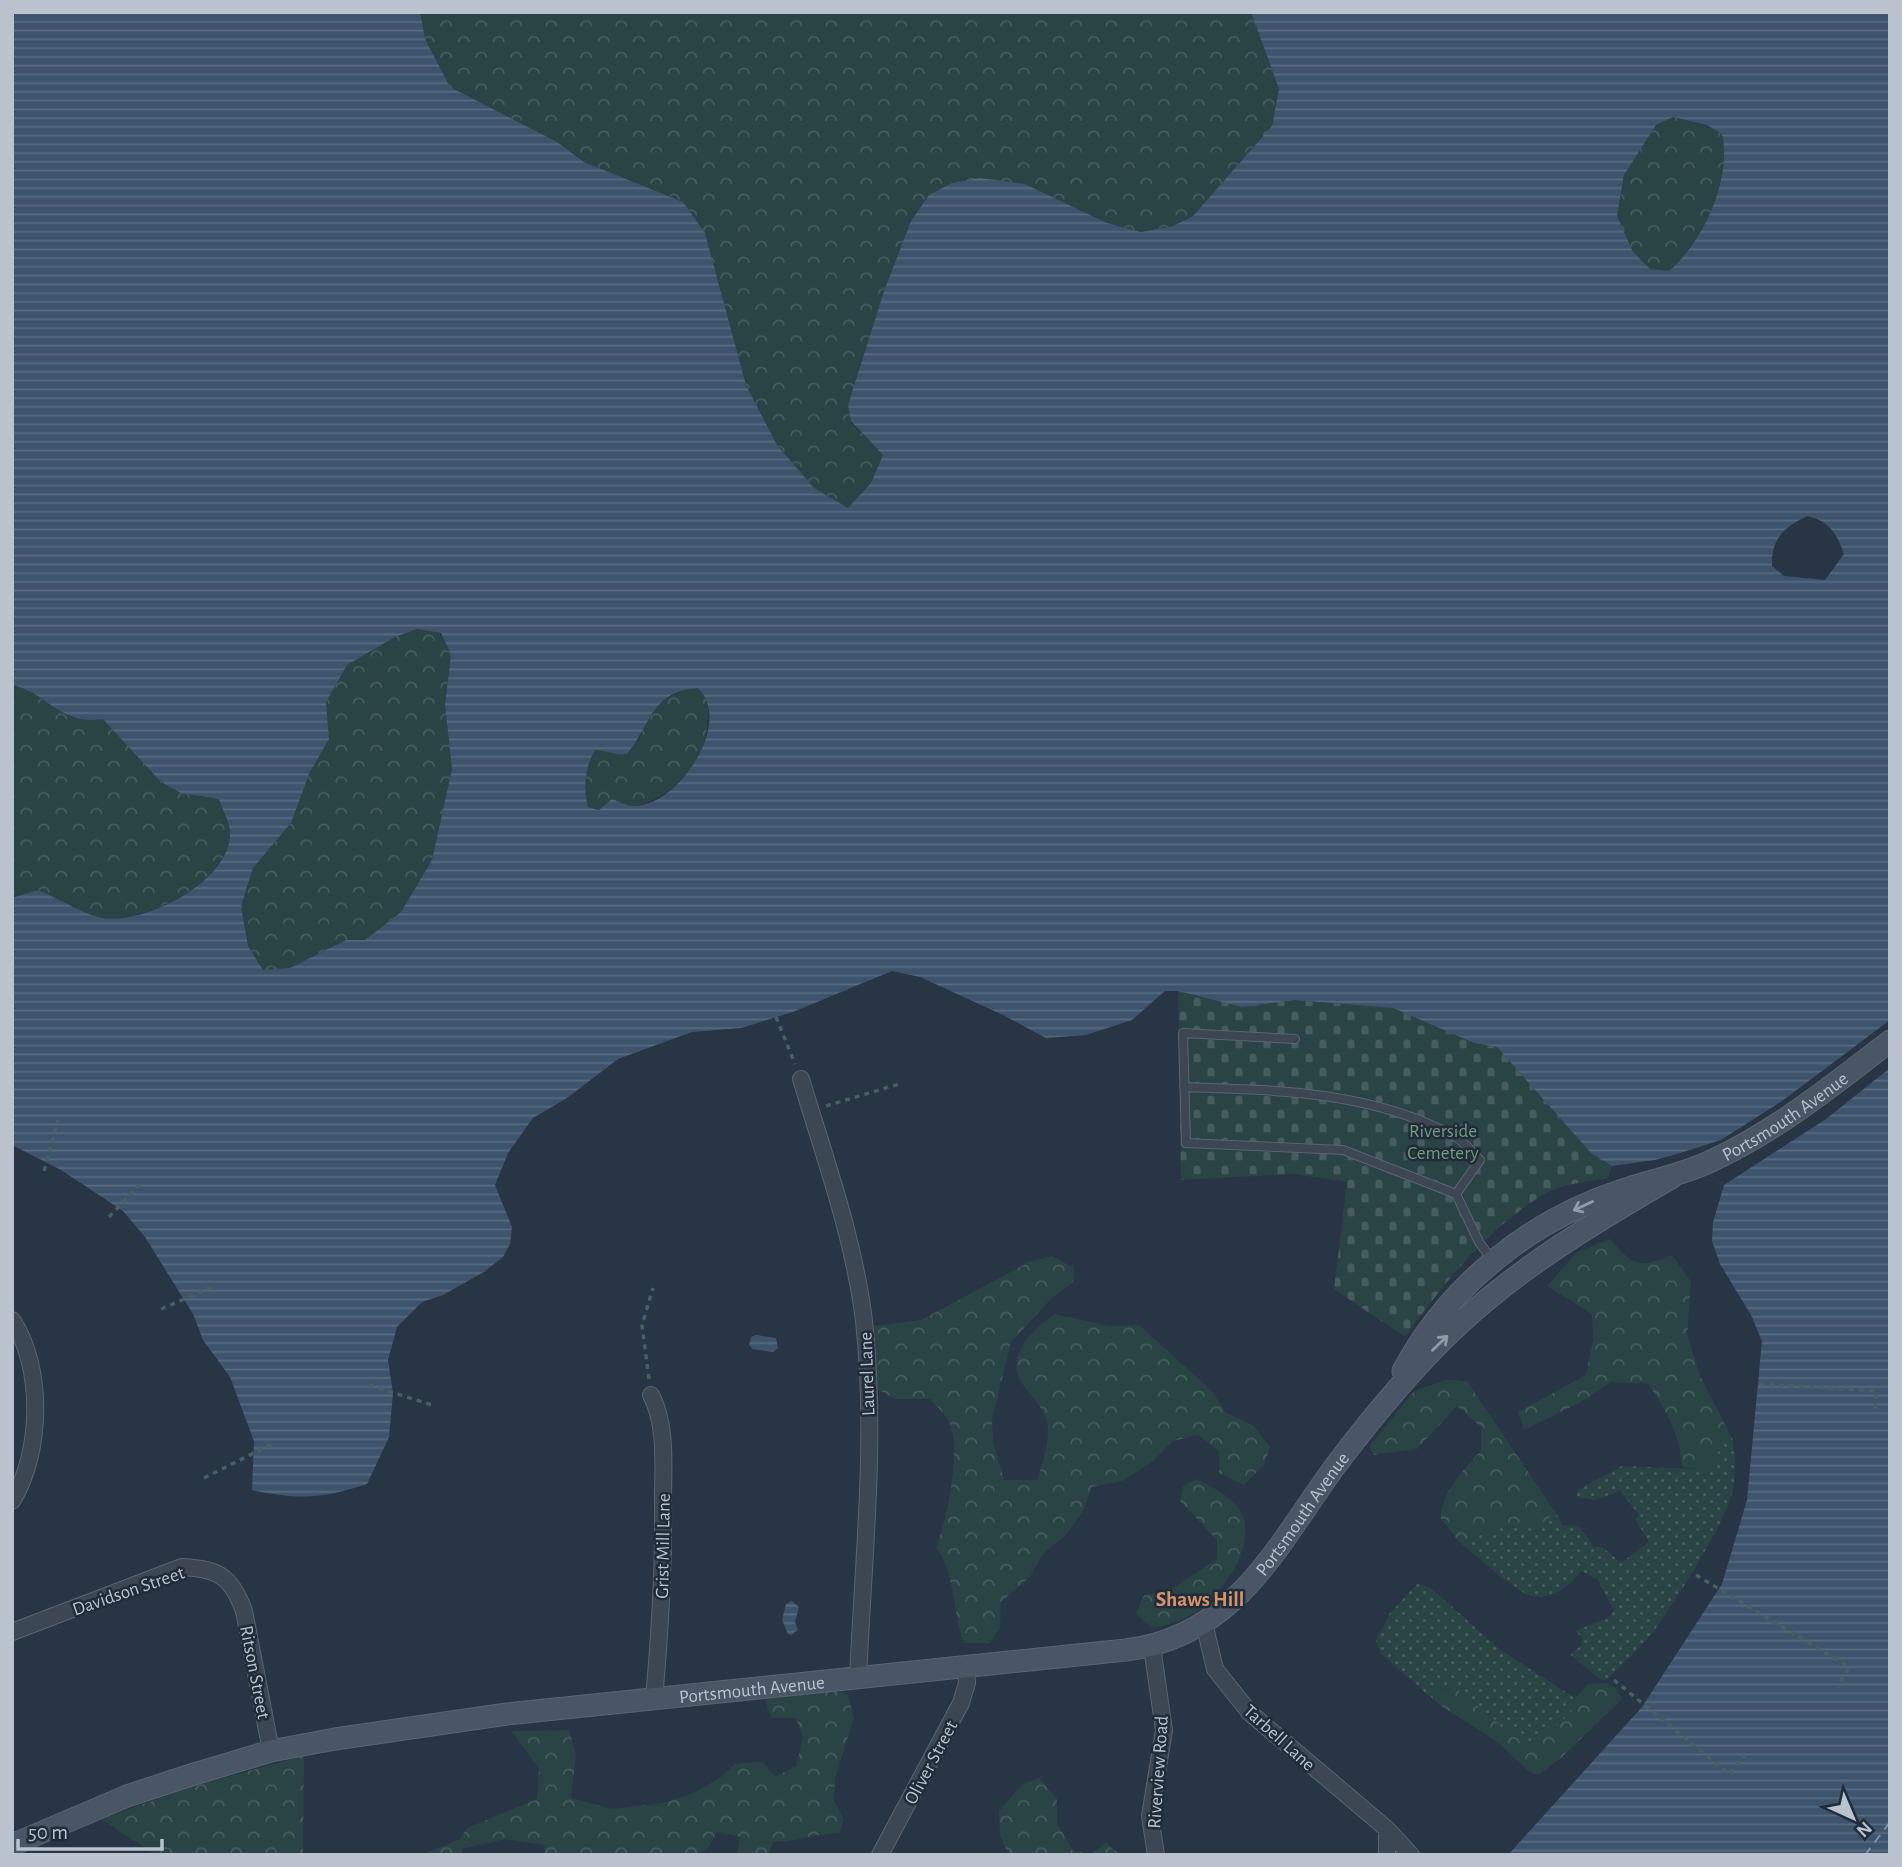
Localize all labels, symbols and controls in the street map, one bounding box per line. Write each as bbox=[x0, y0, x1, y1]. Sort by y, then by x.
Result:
street label: Portsmouth Avenue bbox=[1719, 1069, 1852, 1165]
park label: Riverside Cemetery bbox=[1407, 1122, 1479, 1163]
one-way arrow bbox=[1573, 1200, 1594, 1213]
street label: Laurel Lane bbox=[857, 1332, 878, 1416]
one-way arrow bbox=[1432, 1334, 1449, 1351]
street label: Portsmouth Avenue bbox=[1253, 1449, 1353, 1580]
street label: Grist Mill Lane bbox=[653, 1493, 674, 1599]
street label: Davidson Street bbox=[70, 1563, 187, 1619]
district label: Shaws Hill bbox=[1156, 1589, 1244, 1610]
street label: Ritson Street bbox=[236, 1624, 273, 1721]
street label: Portsmouth Avenue bbox=[678, 1673, 826, 1707]
street label: Tarbell Lane bbox=[1240, 1701, 1318, 1775]
street label: Riverview Road bbox=[1145, 1715, 1172, 1829]
street label: Oliver Street bbox=[901, 1718, 961, 1808]
north arrow bbox=[1818, 1783, 1888, 1853]
scale bar bbox=[18, 1808, 161, 1852]
text: N bbox=[1852, 1818, 1875, 1841]
text: 50 m bbox=[28, 1822, 68, 1843]

